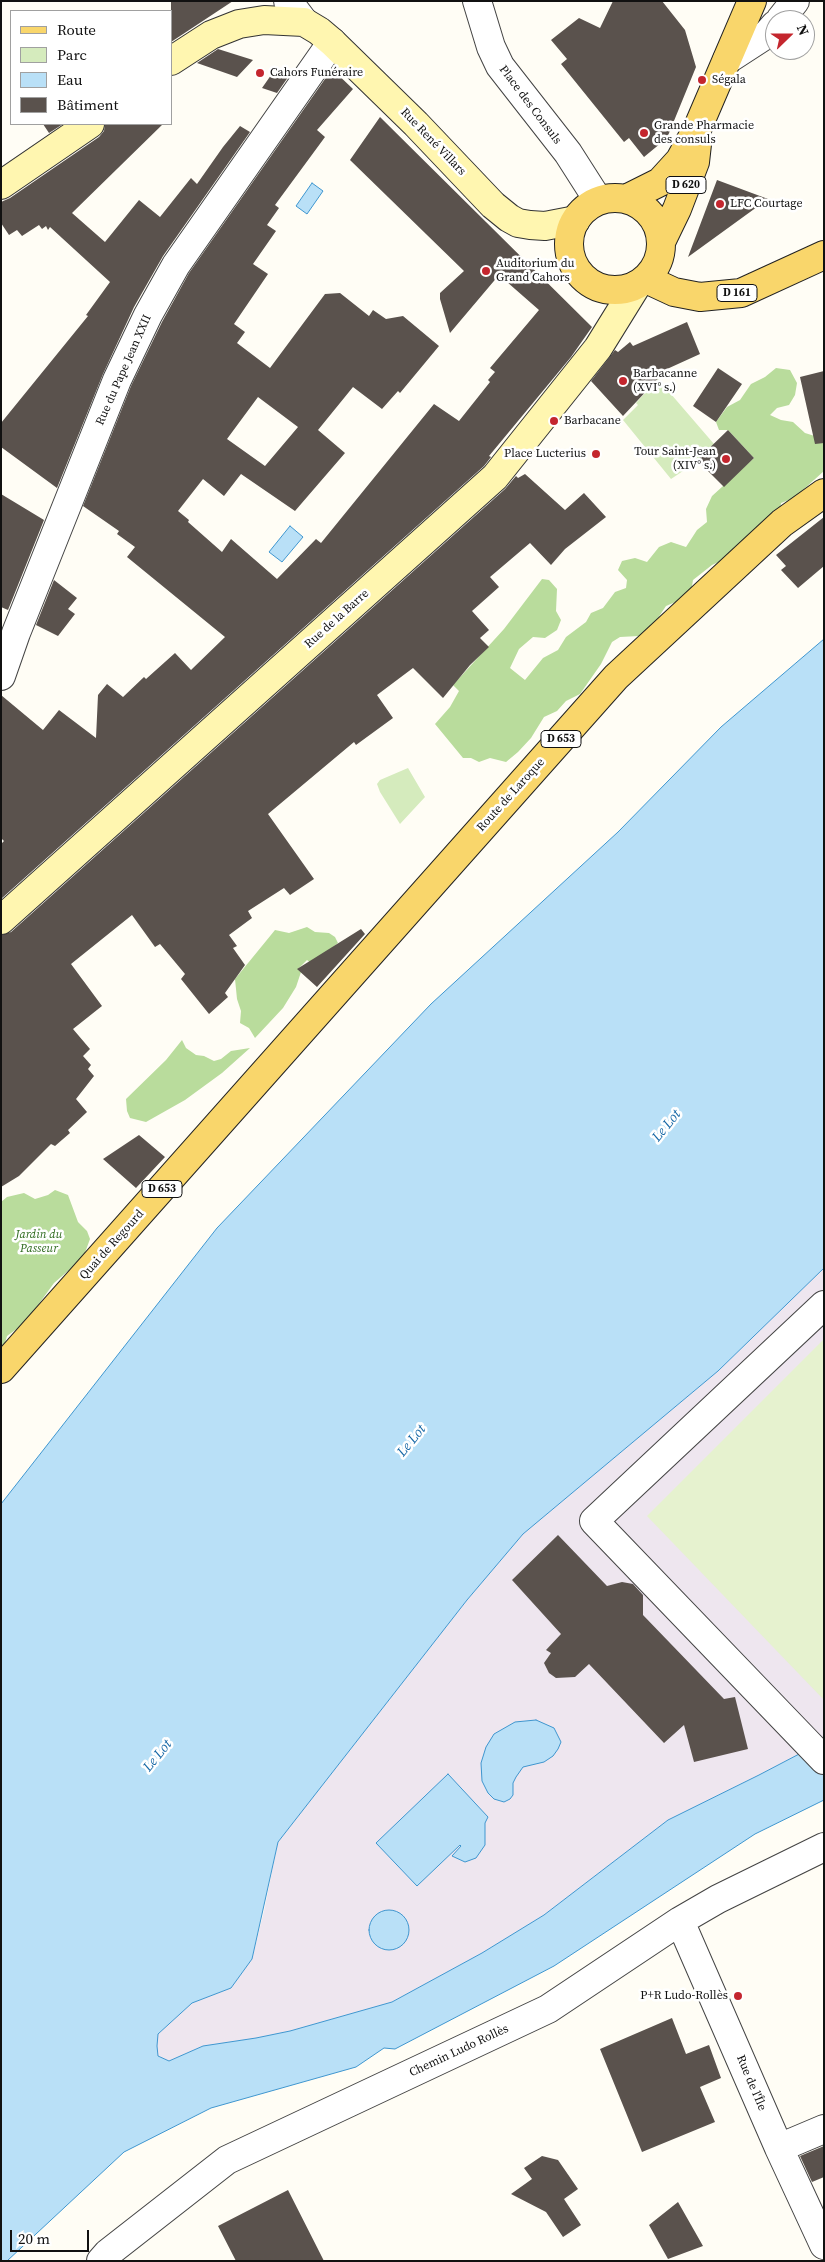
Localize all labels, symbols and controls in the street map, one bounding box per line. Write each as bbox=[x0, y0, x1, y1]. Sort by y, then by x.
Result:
legend bbox=[10, 10, 172, 125]
north arrow bbox=[765, 10, 815, 60]
text: Route bbox=[57, 19, 96, 40]
text: N bbox=[792, 21, 814, 38]
text: Parc bbox=[57, 44, 87, 65]
street label: Place des Consuls bbox=[496, 63, 564, 147]
place label: Cahors Funéraire bbox=[270, 66, 363, 80]
marker: Cahors Funéraire bbox=[254, 67, 266, 79]
text: Eau bbox=[57, 69, 82, 90]
place label: Ségala bbox=[712, 73, 746, 87]
marker: Ségala bbox=[696, 74, 708, 86]
text: Bâtiment bbox=[57, 94, 118, 115]
street label: Rue René Villars bbox=[397, 105, 469, 179]
place label: Grande Pharmacie des consuls bbox=[654, 119, 754, 147]
marker: Grande Pharmacie des consuls bbox=[638, 127, 650, 139]
road number: D 620 bbox=[666, 176, 706, 194]
place label: LFC Courtage bbox=[730, 197, 803, 211]
marker: LFC Courtage bbox=[714, 198, 726, 210]
place label: Auditorium du Grand Cahors bbox=[496, 257, 574, 285]
marker: Auditorium du Grand Cahors bbox=[480, 265, 492, 277]
road number: D 161 bbox=[717, 284, 757, 302]
street label: Rue du Pape Jean XXII bbox=[93, 312, 155, 428]
place label: Barbacanne (XVI° s.) bbox=[633, 367, 697, 395]
marker: Barbacanne (XVI° s.) bbox=[617, 375, 629, 387]
place label: Barbacane bbox=[564, 414, 621, 428]
marker: Barbacane bbox=[548, 415, 560, 427]
place label: Tour Saint-Jean (XIV° s.) bbox=[634, 445, 716, 473]
place label: Place Lucterius bbox=[504, 447, 586, 461]
marker: Place Lucterius bbox=[590, 448, 602, 460]
marker: Tour Saint-Jean (XIV° s.) bbox=[720, 453, 732, 465]
street label: Rue de la Barre bbox=[302, 586, 372, 652]
road number: D 653 bbox=[541, 731, 581, 748]
street label: Route de Laroque bbox=[474, 755, 548, 835]
water label: Le Lot bbox=[649, 1107, 685, 1145]
road number: D 653 bbox=[142, 1180, 182, 1198]
street label: Quai de Regourd bbox=[77, 1207, 147, 1283]
park label: Jardin du Passeur bbox=[16, 1228, 62, 1256]
water label: Le Lot bbox=[394, 1422, 430, 1460]
water label: Le Lot bbox=[140, 1737, 176, 1775]
place label: P+R Ludo-Rollès bbox=[640, 1989, 728, 2003]
marker: P+R Ludo-Rollès bbox=[732, 1990, 744, 2002]
street label: Chemin Ludo Rollès bbox=[407, 2022, 511, 2080]
street label: Rue de l'Île bbox=[733, 2053, 769, 2113]
scale bar bbox=[12, 2220, 91, 2252]
text: 20 m bbox=[18, 2228, 50, 2249]

